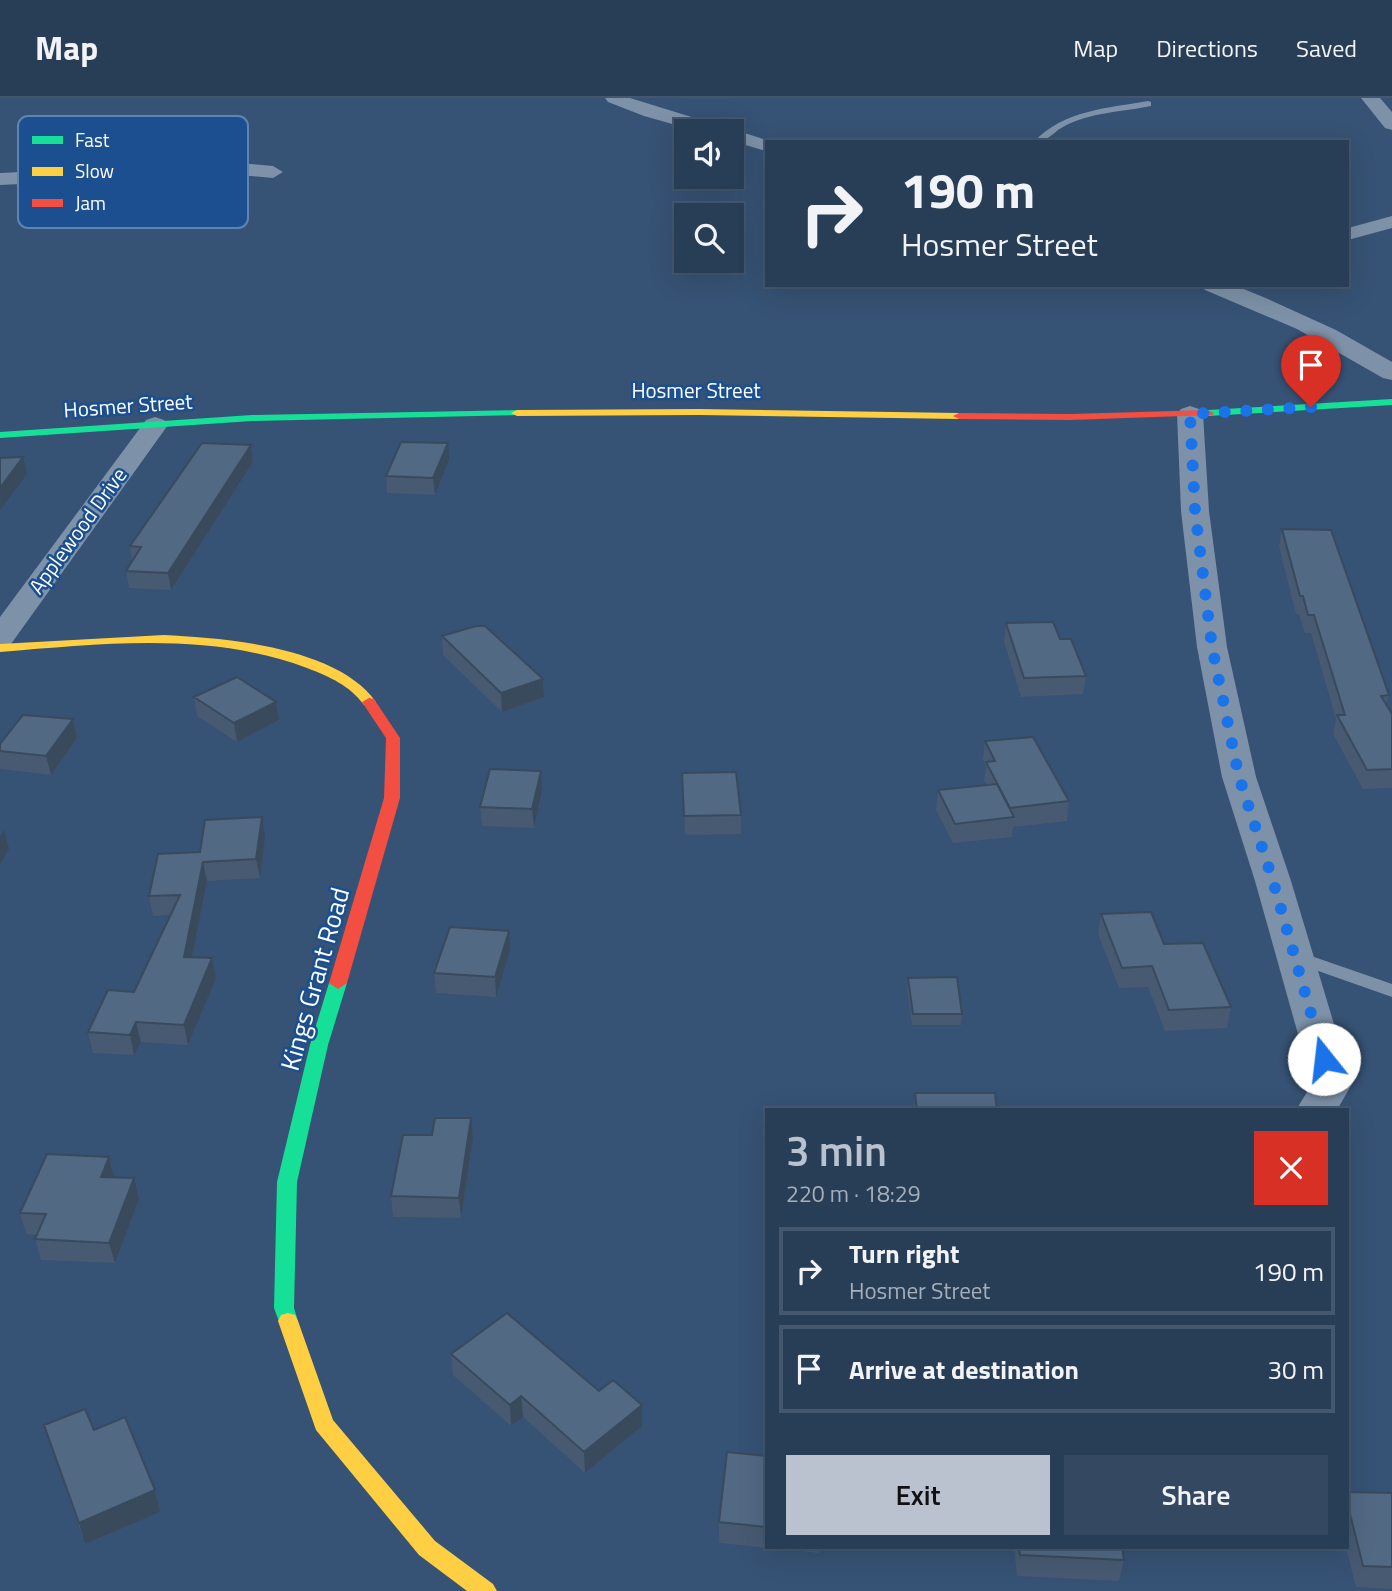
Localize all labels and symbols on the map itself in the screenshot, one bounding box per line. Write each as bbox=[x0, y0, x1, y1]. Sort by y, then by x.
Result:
legend bbox=[18, 116, 248, 228]
text: Fast bbox=[75, 125, 110, 154]
text: Slow bbox=[75, 156, 114, 185]
text: Jam bbox=[75, 188, 106, 217]
pin bbox=[1281, 335, 1341, 407]
street label: Hosmer Street bbox=[631, 374, 761, 406]
street label: Hosmer Street bbox=[62, 384, 194, 425]
street label: Applewood Drive bbox=[20, 460, 134, 600]
street label: Kings Grant Road bbox=[270, 883, 359, 1075]
position arrow bbox=[1287, 1022, 1361, 1096]

